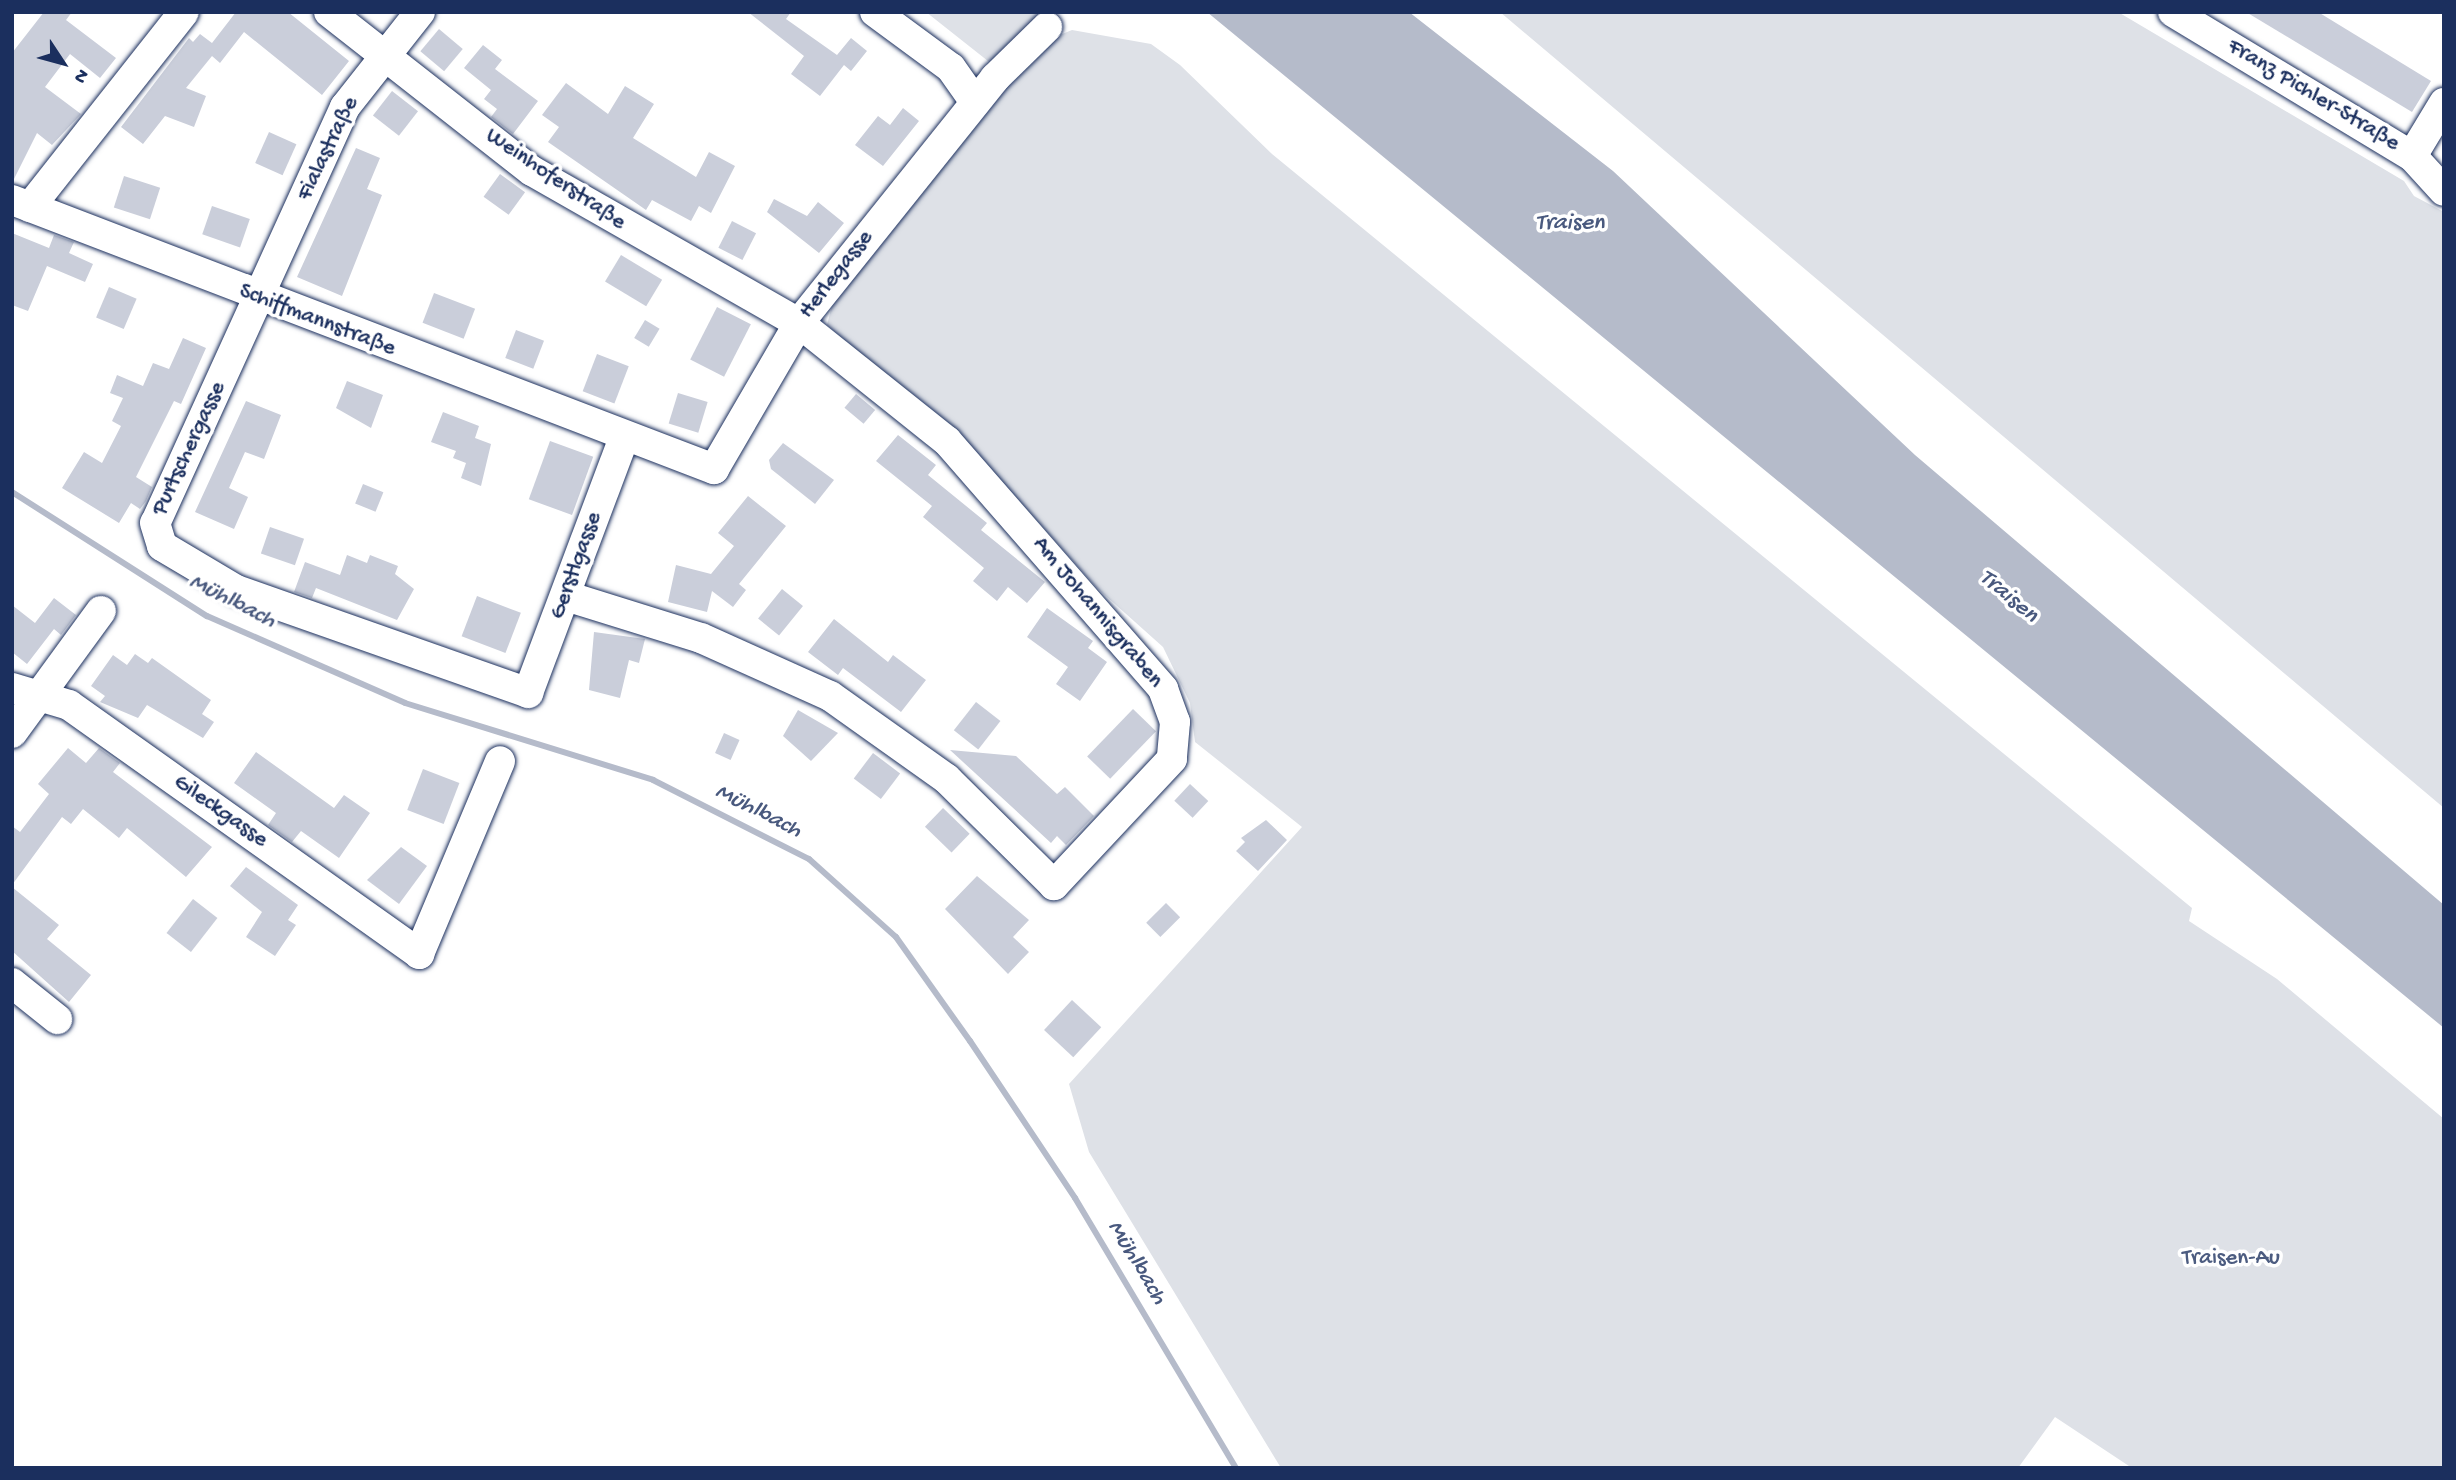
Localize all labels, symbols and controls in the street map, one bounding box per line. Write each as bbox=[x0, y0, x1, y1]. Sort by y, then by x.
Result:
north arrow bbox=[28, 28, 98, 98]
street label: Franz Pichler-Straße bbox=[2222, 34, 2404, 158]
text: N bbox=[67, 64, 93, 87]
street label: Fialastraße bbox=[292, 93, 366, 205]
street label: Weinhoferstraße bbox=[480, 123, 630, 237]
water label: Traisen bbox=[1536, 210, 1604, 238]
street label: Herlegasse bbox=[794, 225, 880, 325]
street label: Schiffmannstraße bbox=[235, 278, 399, 364]
street label: Purtschergasse bbox=[147, 378, 233, 520]
street label: Gerstlgasse bbox=[545, 509, 609, 623]
street label: Am Johannisgraben bbox=[1026, 532, 1168, 694]
water label: Traisen bbox=[1972, 564, 2044, 630]
water label: Mühlbach bbox=[184, 568, 280, 636]
street label: Gileckgasse bbox=[167, 769, 273, 855]
water label: Mühlbach bbox=[710, 778, 806, 846]
water label: Mühlbach bbox=[1100, 1216, 1172, 1310]
park label: Traisen-Au bbox=[2182, 1245, 2280, 1273]

